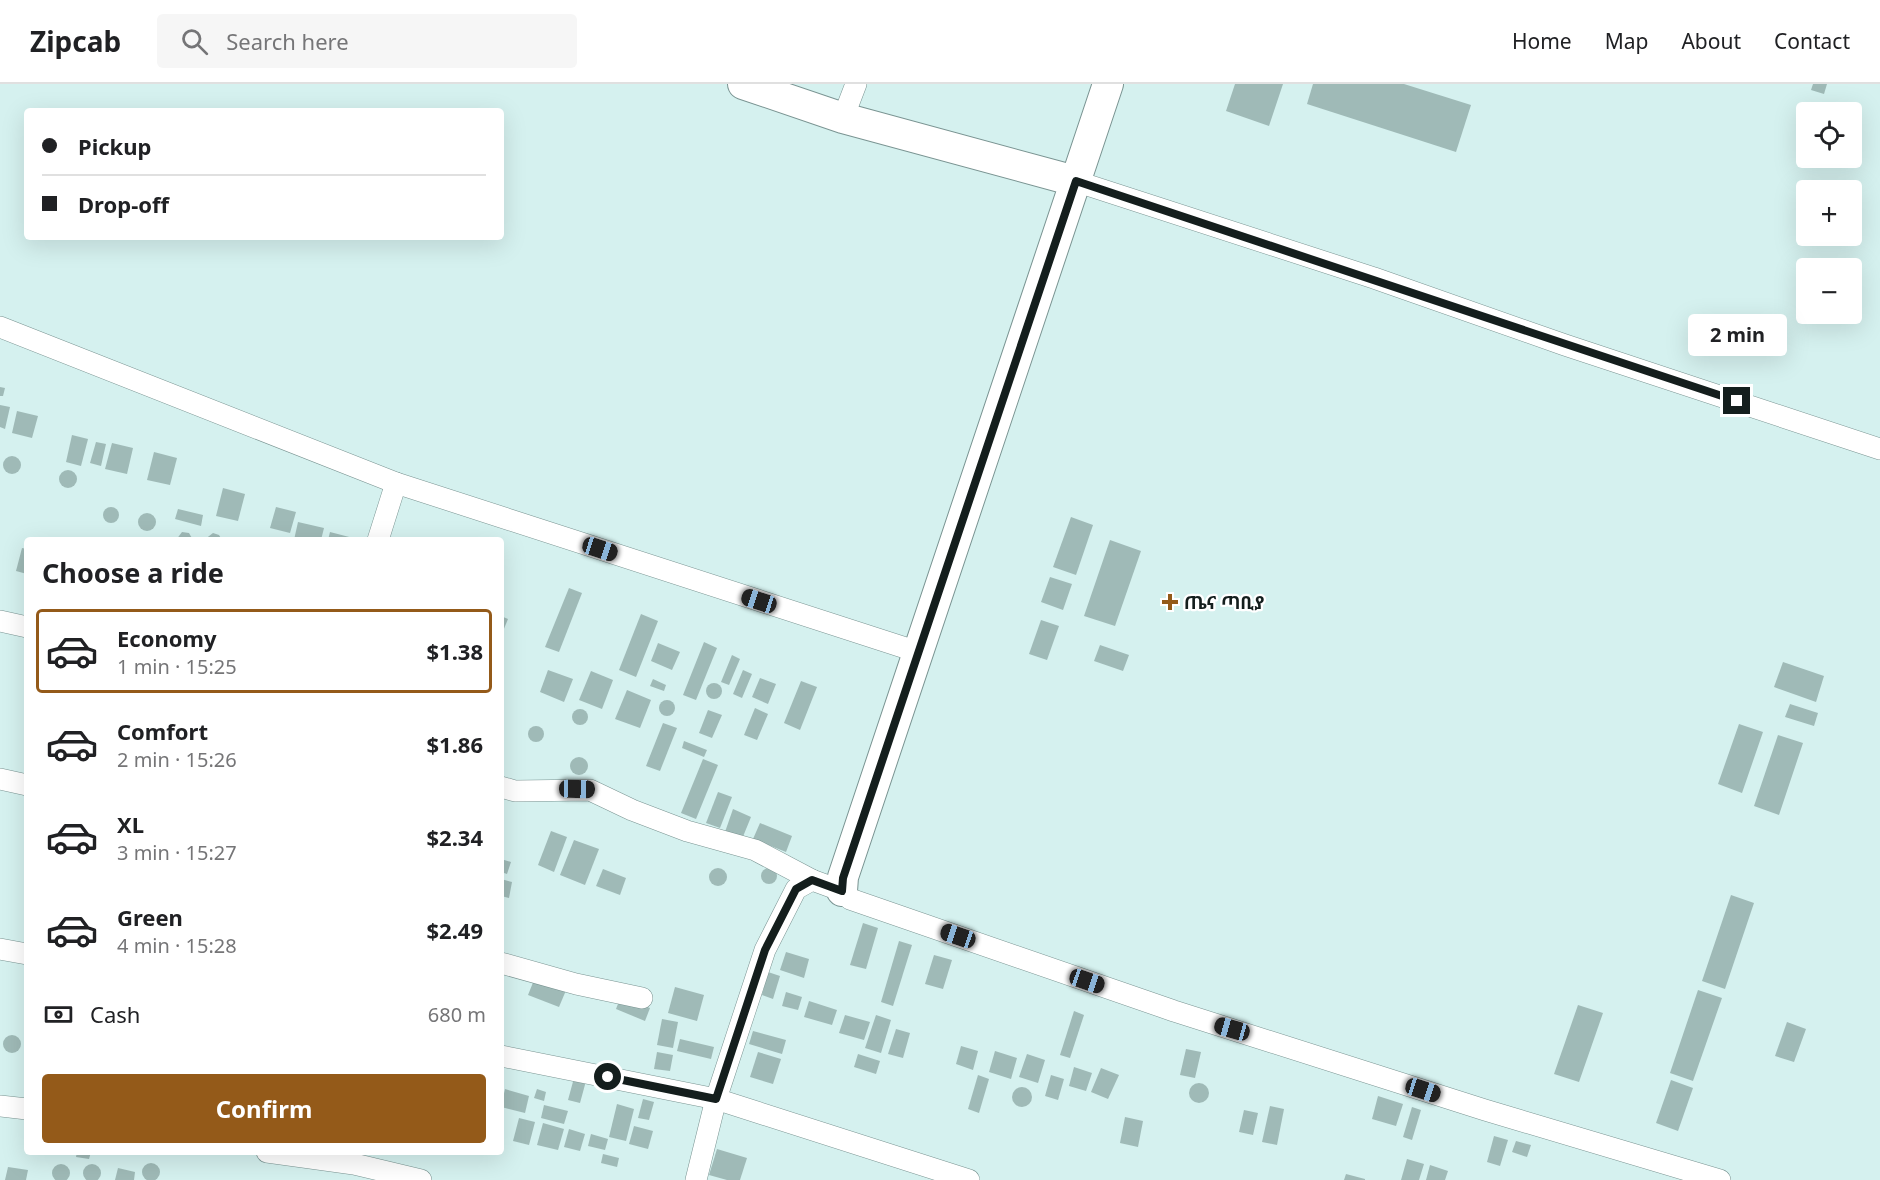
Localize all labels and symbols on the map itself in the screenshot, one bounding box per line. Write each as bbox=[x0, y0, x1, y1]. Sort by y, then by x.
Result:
callout: 2 min bbox=[1688, 314, 1786, 356]
route end bbox=[1723, 387, 1750, 414]
car bbox=[580, 535, 620, 563]
car bbox=[739, 587, 779, 615]
place label: ጤና ጣቢያ bbox=[1184, 590, 1265, 614]
marker: ጤና ጣቢያ bbox=[1161, 593, 1179, 611]
car bbox=[559, 780, 595, 798]
car bbox=[938, 922, 978, 950]
car bbox=[1067, 967, 1107, 995]
car bbox=[1212, 1015, 1252, 1043]
route start bbox=[594, 1063, 621, 1090]
car bbox=[1403, 1076, 1443, 1104]

